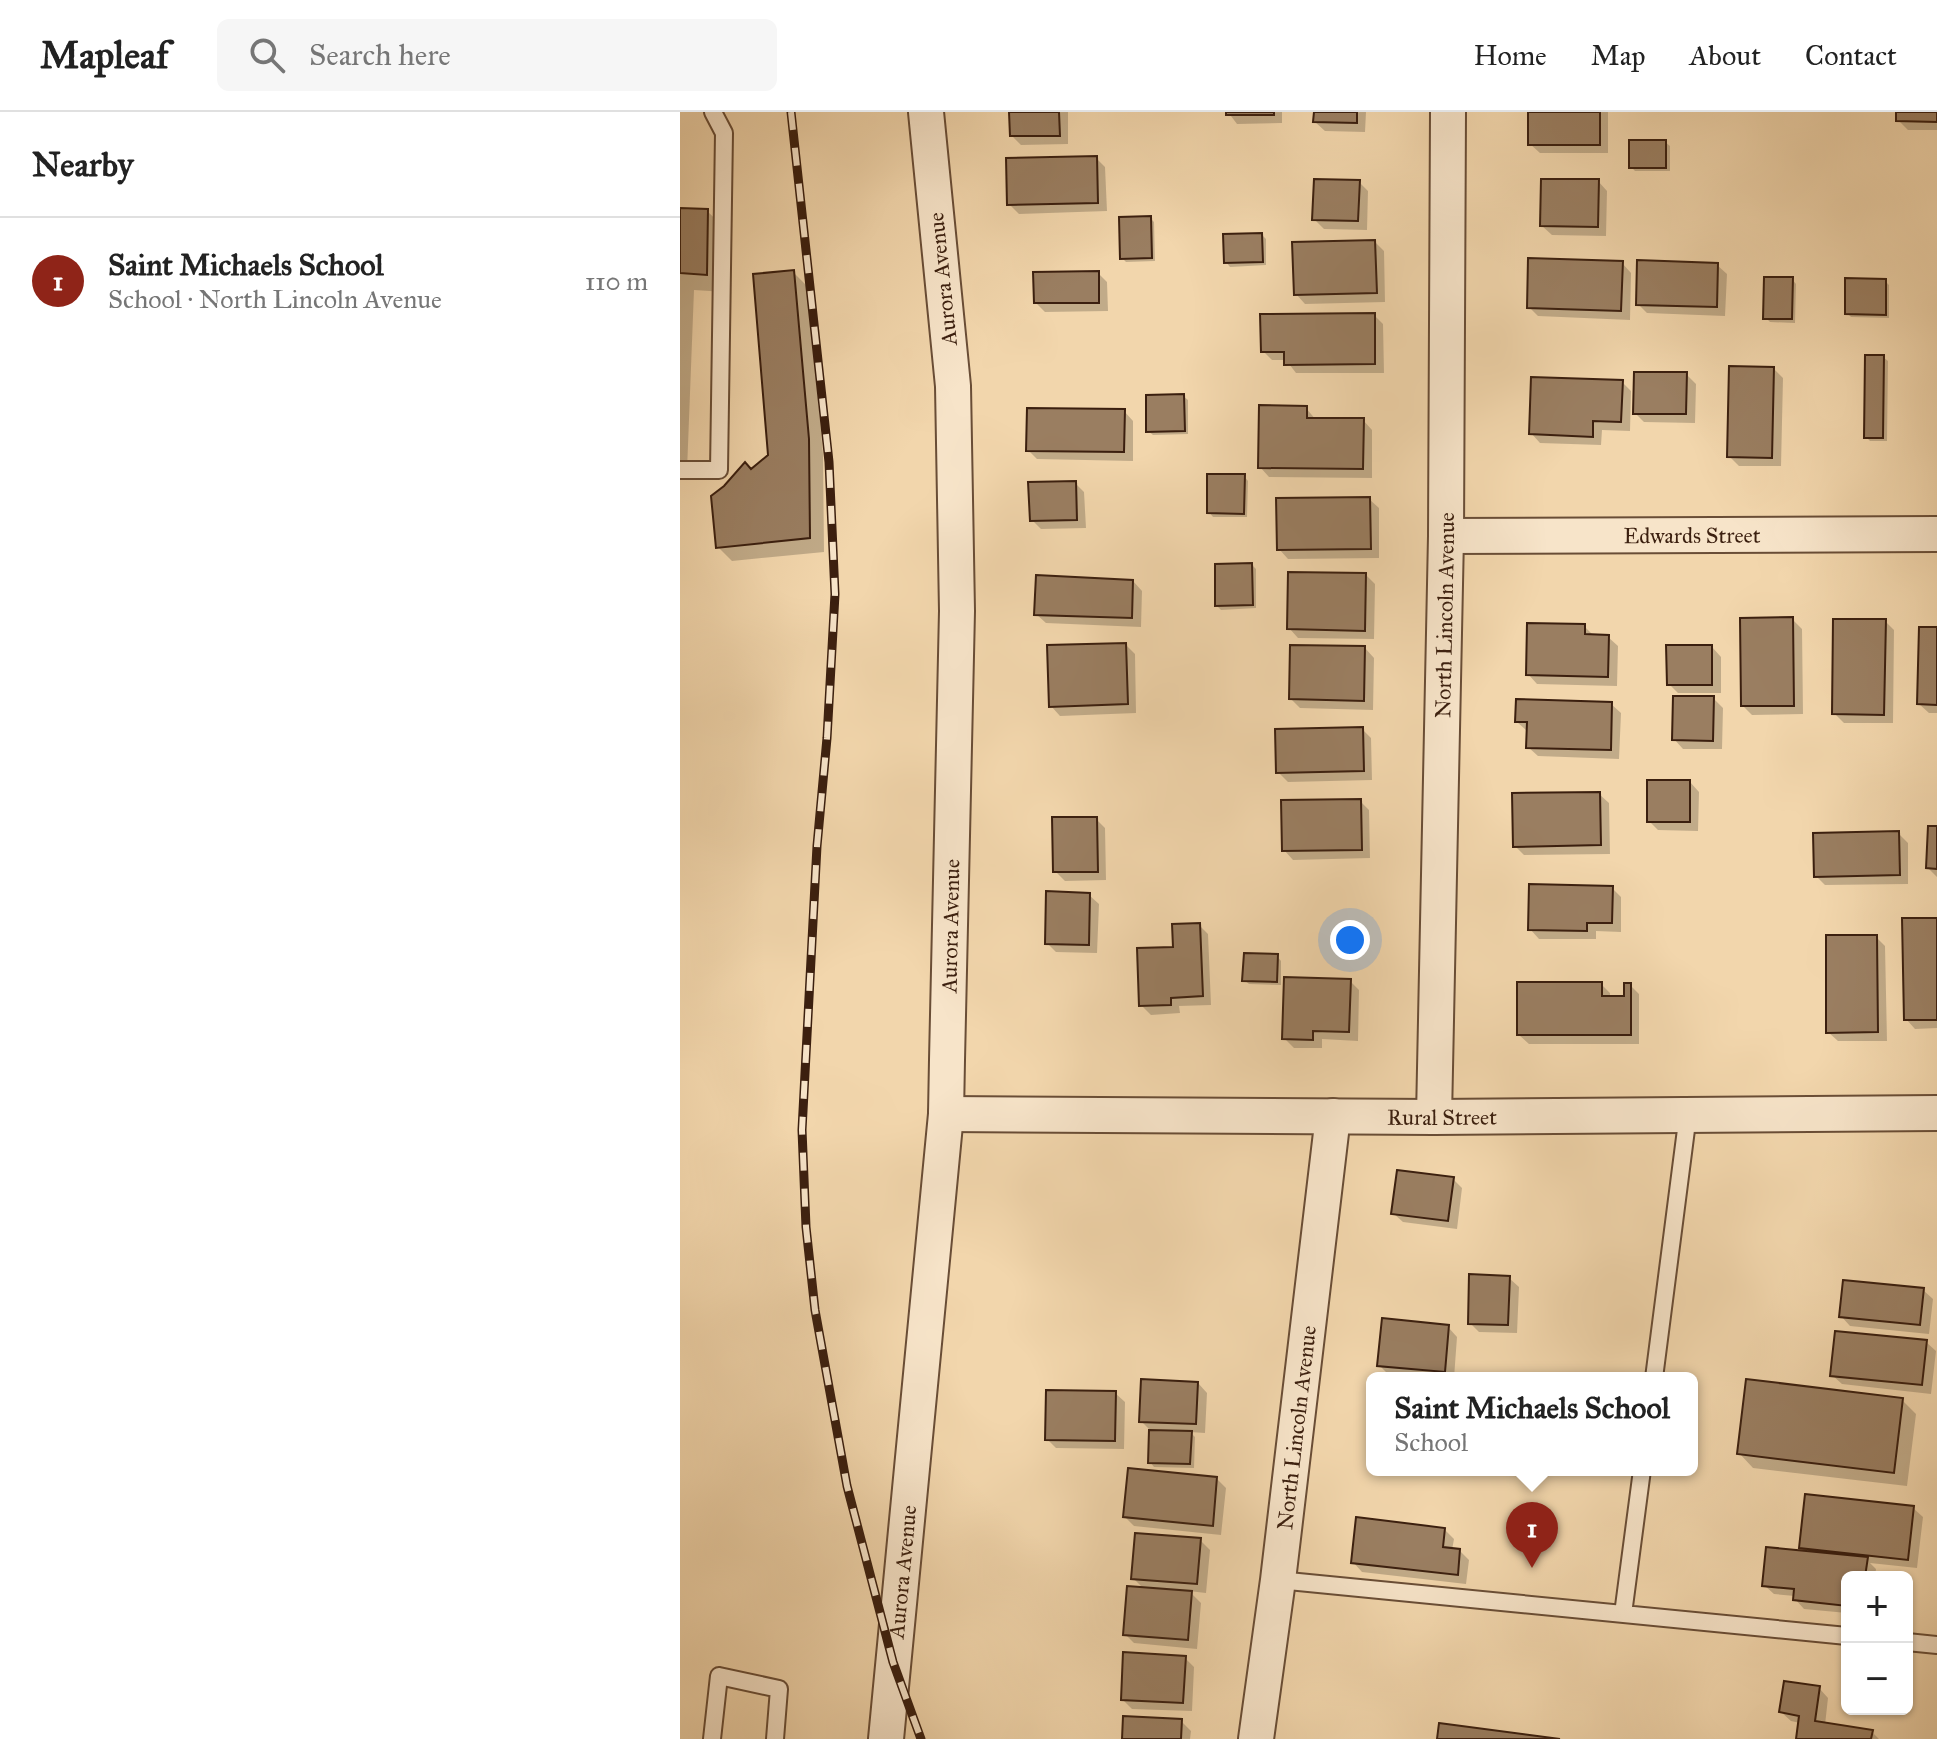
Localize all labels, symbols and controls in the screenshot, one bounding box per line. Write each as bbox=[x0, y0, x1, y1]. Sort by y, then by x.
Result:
search box bbox=[217, 19, 777, 91]
text: Mapleaf bbox=[40, 32, 169, 78]
icon: search bbox=[245, 33, 289, 77]
text: Search here bbox=[309, 37, 451, 73]
text: Home bbox=[1474, 38, 1547, 73]
text: Map bbox=[1591, 38, 1645, 73]
text: About bbox=[1689, 38, 1761, 73]
text: Contact bbox=[1805, 38, 1897, 73]
text: Nearby bbox=[32, 144, 134, 185]
street label: Aurora Avenue bbox=[922, 211, 963, 348]
text: Saint Michaels School bbox=[108, 247, 384, 283]
text: 1 bbox=[53, 265, 63, 297]
text: 110 m bbox=[585, 265, 648, 297]
text: School · North Lincoln Avenue bbox=[108, 283, 442, 315]
street label: North Lincoln Avenue bbox=[1429, 512, 1460, 718]
street label: Edwards Street bbox=[1623, 522, 1761, 549]
street label: Aurora Avenue bbox=[935, 859, 965, 994]
your location bbox=[1330, 920, 1370, 960]
street label: Rural Street bbox=[1387, 1103, 1497, 1131]
street label: North Lincoln Avenue bbox=[1271, 1324, 1322, 1531]
popup bbox=[1366, 1372, 1698, 1476]
text: Saint Michaels School bbox=[1394, 1390, 1670, 1426]
text: School bbox=[1394, 1426, 1468, 1458]
pin: 1 bbox=[1506, 1502, 1558, 1568]
street label: Aurora Avenue bbox=[883, 1504, 922, 1641]
map controls bbox=[1841, 1571, 1913, 1715]
button: + bbox=[1841, 1571, 1913, 1643]
button: − bbox=[1841, 1643, 1913, 1715]

